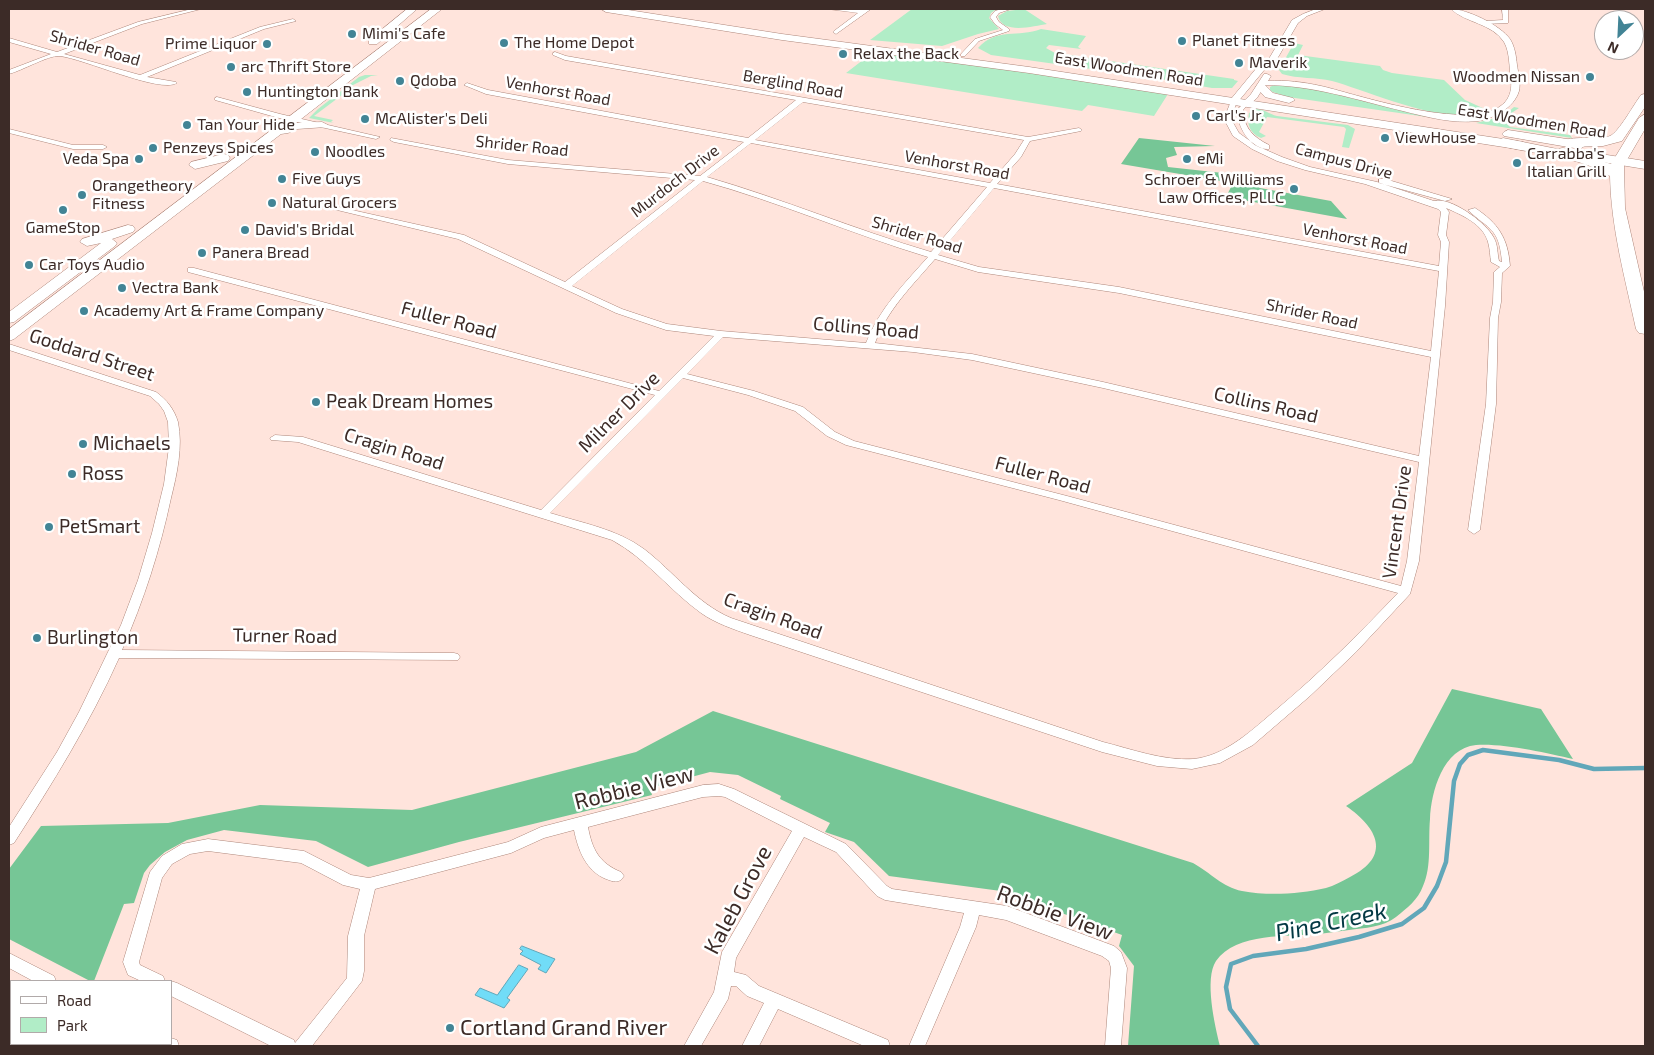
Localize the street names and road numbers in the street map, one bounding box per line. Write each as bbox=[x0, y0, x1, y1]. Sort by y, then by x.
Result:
street label: Shrider Road bbox=[48, 26, 142, 70]
street label: East Woodmen Road bbox=[1053, 48, 1205, 90]
street label: Berglind Road bbox=[741, 66, 845, 102]
street label: Venhorst Road bbox=[504, 72, 612, 110]
street label: East Woodmen Road bbox=[1456, 100, 1608, 142]
street label: Shrider Road bbox=[475, 132, 569, 160]
street label: Campus Drive bbox=[1293, 139, 1395, 183]
street label: Murdoch Drive bbox=[627, 141, 723, 221]
street label: Venhorst Road bbox=[903, 146, 1011, 184]
street label: Shrider Road bbox=[870, 212, 964, 258]
street label: Venhorst Road bbox=[1301, 219, 1409, 259]
street label: Shrider Road bbox=[1264, 295, 1360, 333]
street label: Fuller Road bbox=[399, 296, 499, 344]
street label: Collins Road bbox=[812, 312, 920, 344]
street label: Goddard Street bbox=[27, 324, 157, 386]
street label: Milner Drive bbox=[574, 367, 664, 457]
street label: Collins Road bbox=[1212, 382, 1320, 428]
street label: Cragin Road bbox=[341, 423, 447, 475]
street label: Fuller Road bbox=[993, 451, 1093, 499]
street label: Vincent Drive bbox=[1378, 464, 1416, 580]
street label: Cragin Road bbox=[721, 588, 825, 644]
street label: Turner Road bbox=[232, 624, 338, 648]
street label: Robbie View bbox=[572, 760, 696, 816]
street label: Kaleb Grove bbox=[698, 841, 778, 959]
street label: Robbie View bbox=[993, 880, 1117, 946]

